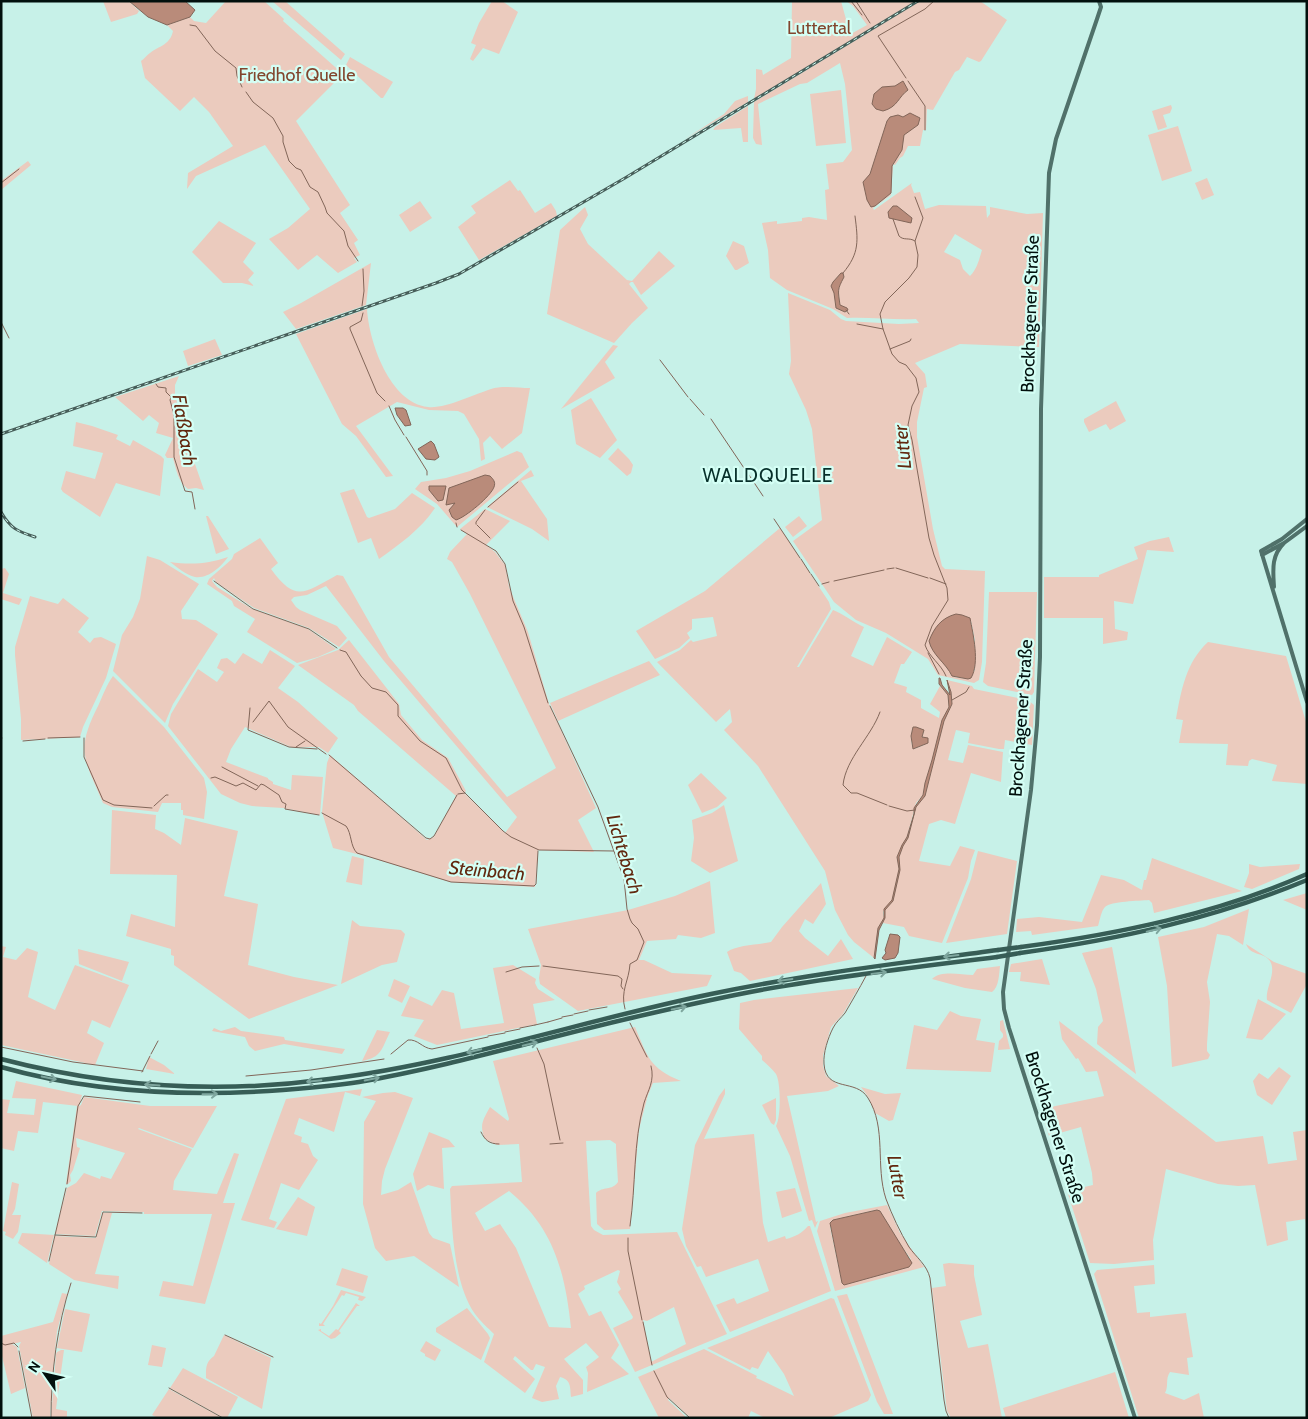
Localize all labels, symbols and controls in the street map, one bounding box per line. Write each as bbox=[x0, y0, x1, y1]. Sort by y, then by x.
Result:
park label: Luttertal bbox=[787, 17, 852, 39]
park label: Friedhof Quelle bbox=[239, 64, 355, 86]
street label: Brockhagener Straße bbox=[1016, 235, 1044, 393]
water label: Flaßbach bbox=[168, 393, 201, 467]
water label: Lutter bbox=[889, 423, 916, 470]
district label: WALDQUELLE bbox=[703, 464, 833, 487]
street label: Brockhagener Straße bbox=[1005, 639, 1037, 797]
water label: Lichtebach bbox=[601, 811, 648, 897]
water label: Steinbach bbox=[448, 856, 526, 885]
one-way arrow bbox=[1146, 925, 1162, 934]
one-way arrow bbox=[944, 952, 960, 962]
one-way arrow bbox=[871, 967, 887, 977]
one-way arrow bbox=[778, 975, 794, 985]
one-way arrow bbox=[671, 1002, 687, 1012]
one-way arrow bbox=[522, 1039, 538, 1048]
one-way arrow bbox=[466, 1047, 482, 1056]
street label: Brockhagener Straße bbox=[1020, 1049, 1090, 1205]
one-way arrow bbox=[40, 1074, 56, 1083]
one-way arrow bbox=[363, 1074, 379, 1084]
one-way arrow bbox=[307, 1076, 323, 1086]
one-way arrow bbox=[144, 1080, 160, 1089]
one-way arrow bbox=[202, 1089, 218, 1099]
water label: Lutter bbox=[882, 1153, 913, 1202]
north arrow bbox=[20, 1349, 70, 1399]
text: N bbox=[24, 1358, 44, 1376]

